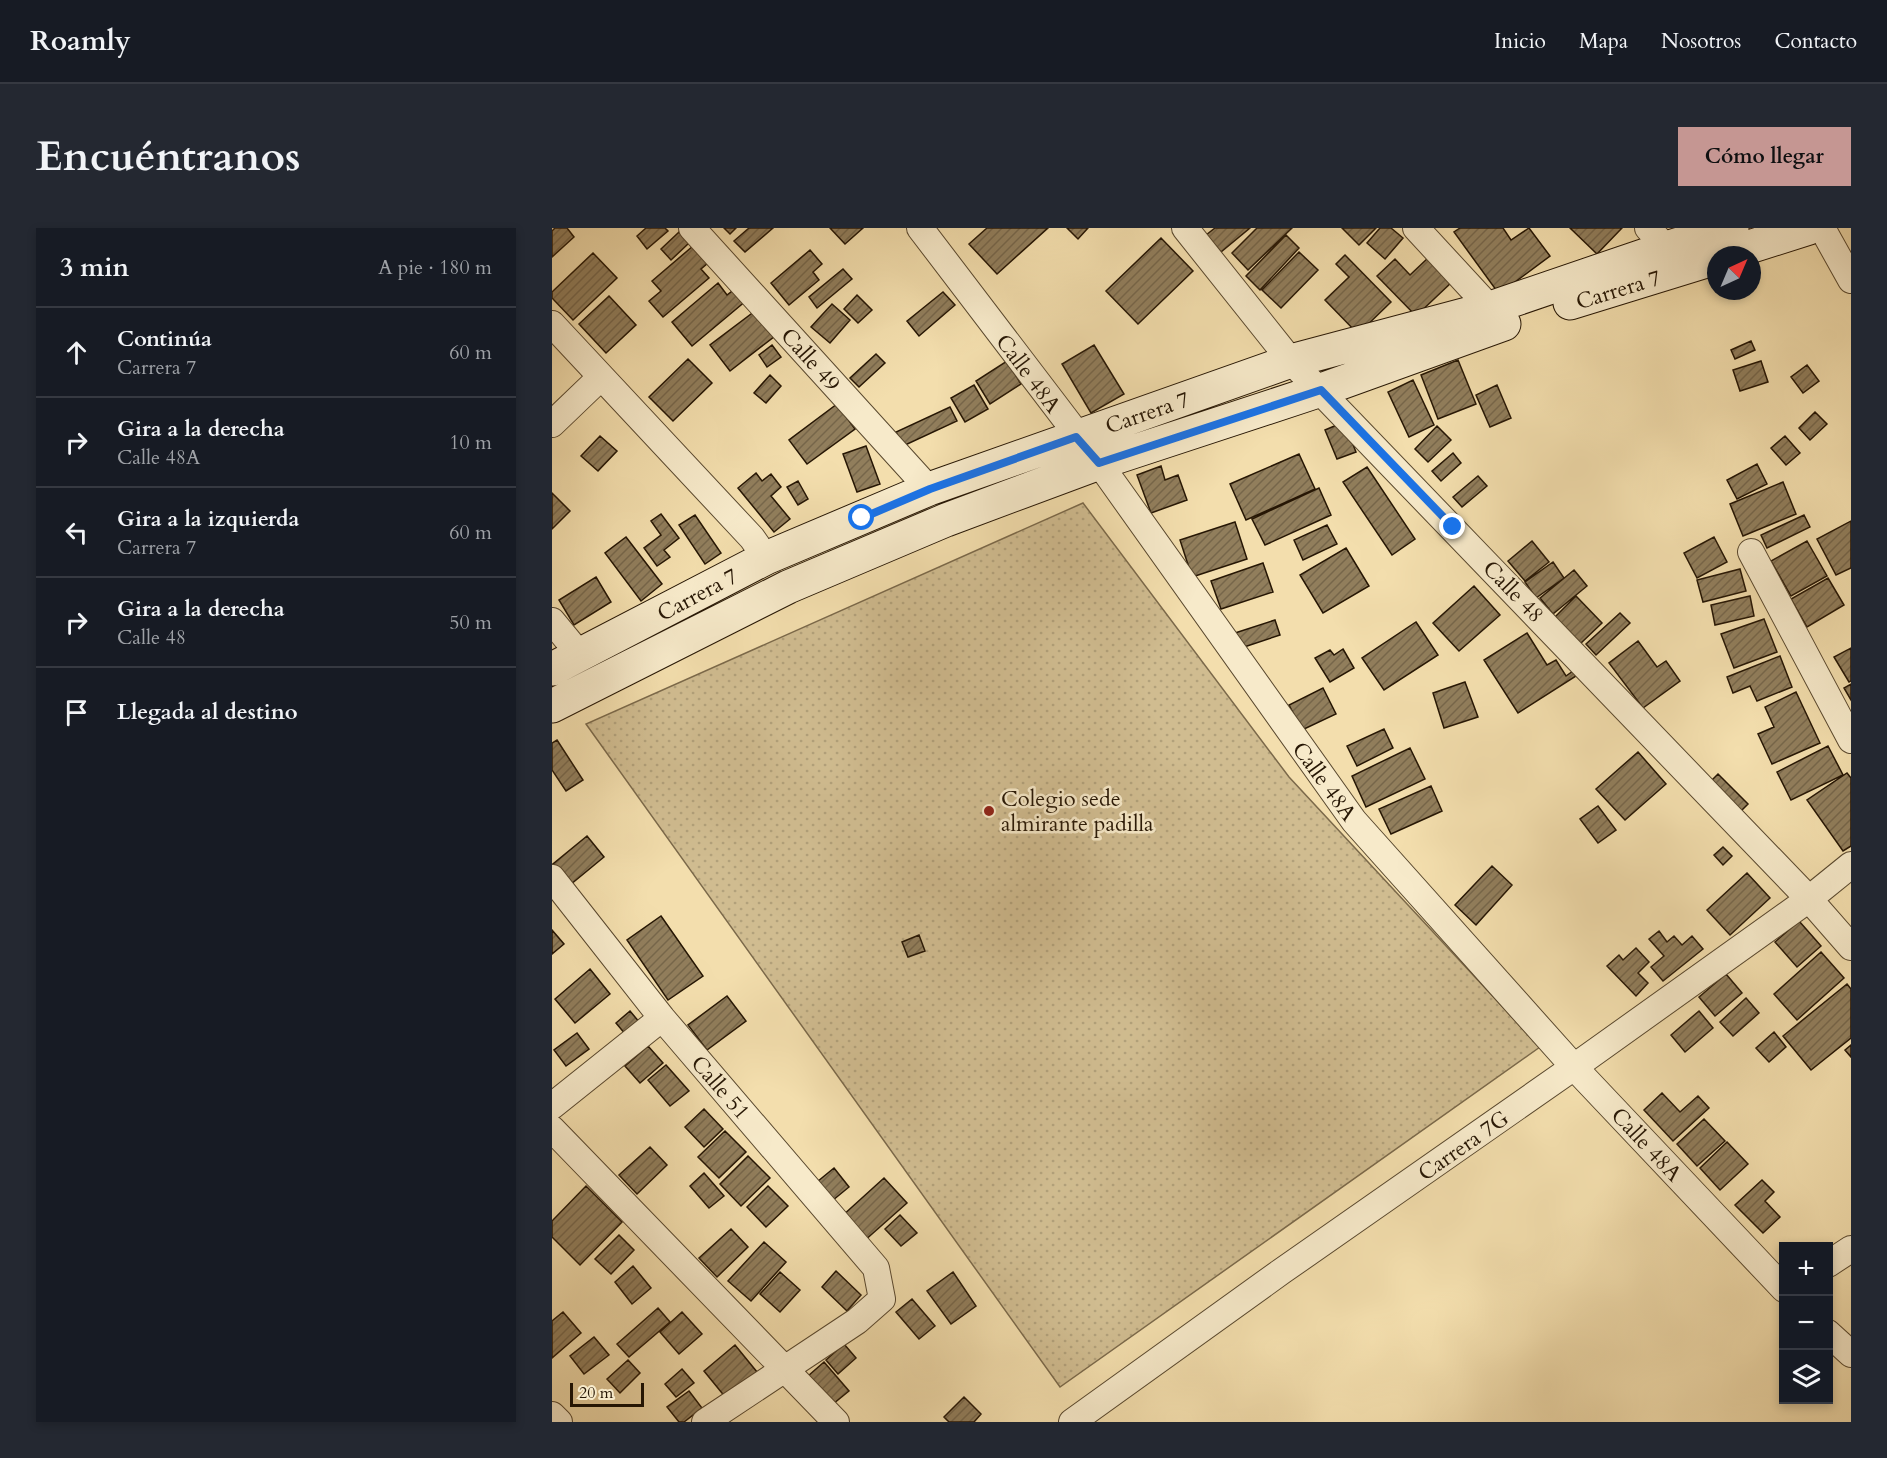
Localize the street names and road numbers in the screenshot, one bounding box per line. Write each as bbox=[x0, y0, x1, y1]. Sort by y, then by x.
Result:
street label: Carrera 7 bbox=[1572, 263, 1664, 317]
street label: Calle 49 bbox=[774, 321, 847, 398]
street label: Calle 48A bbox=[989, 328, 1068, 419]
street label: Carrera 7 bbox=[1101, 385, 1193, 441]
street label: Calle 48 bbox=[1476, 554, 1550, 629]
street label: Carrera 7 bbox=[652, 561, 743, 629]
street label: Calle 48A bbox=[1285, 736, 1363, 828]
street label: Calle 51 bbox=[684, 1049, 756, 1126]
street label: Calle 48A bbox=[1604, 1101, 1689, 1189]
street label: Carrera 7G bbox=[1412, 1104, 1515, 1188]

